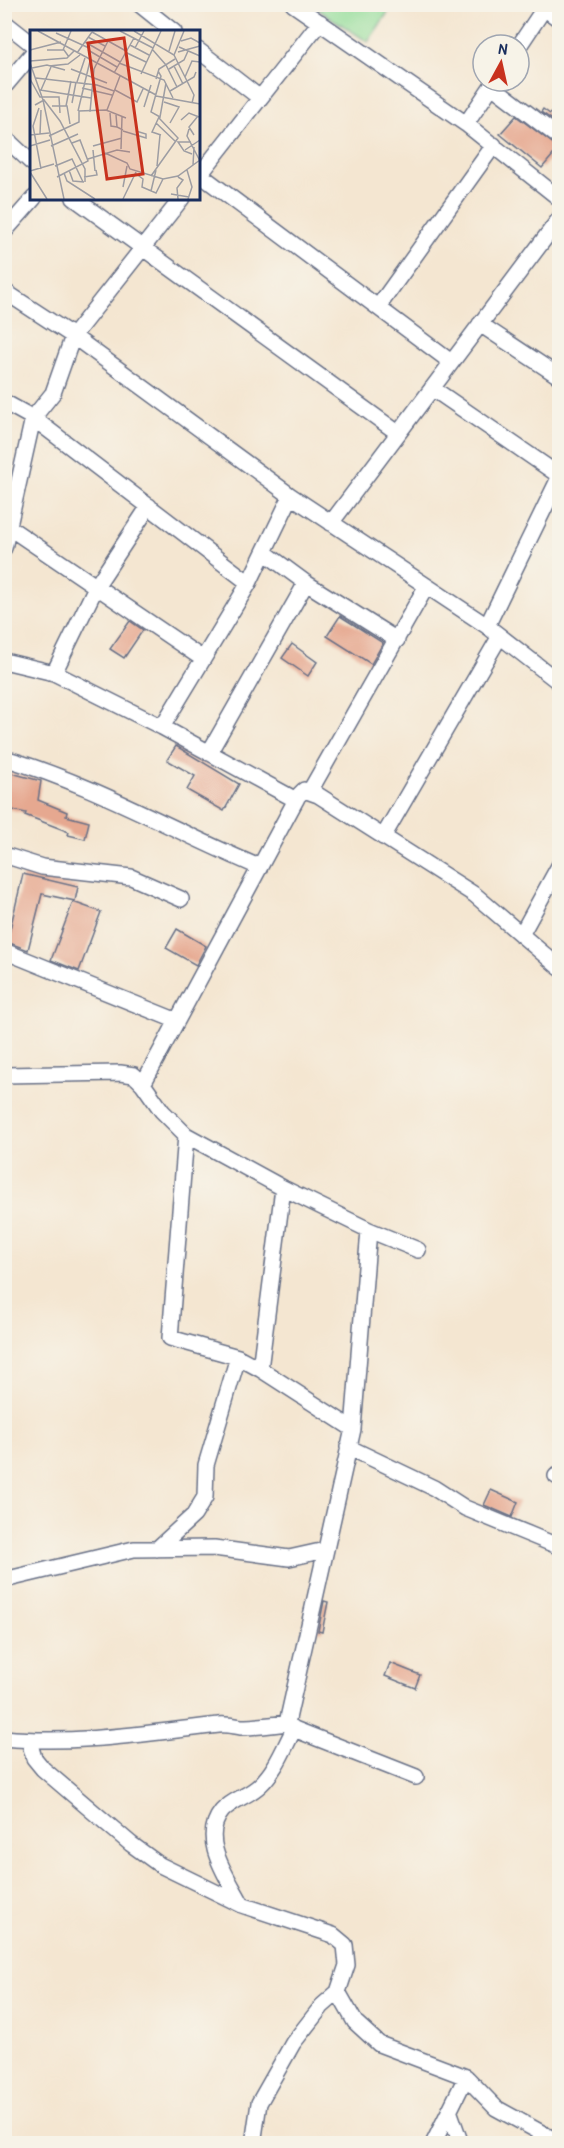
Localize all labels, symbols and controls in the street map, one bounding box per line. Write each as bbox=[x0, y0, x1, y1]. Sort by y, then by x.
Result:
inset map bbox=[30, 30, 200, 200]
north arrow bbox=[471, 33, 531, 93]
text: N bbox=[497, 37, 509, 60]

